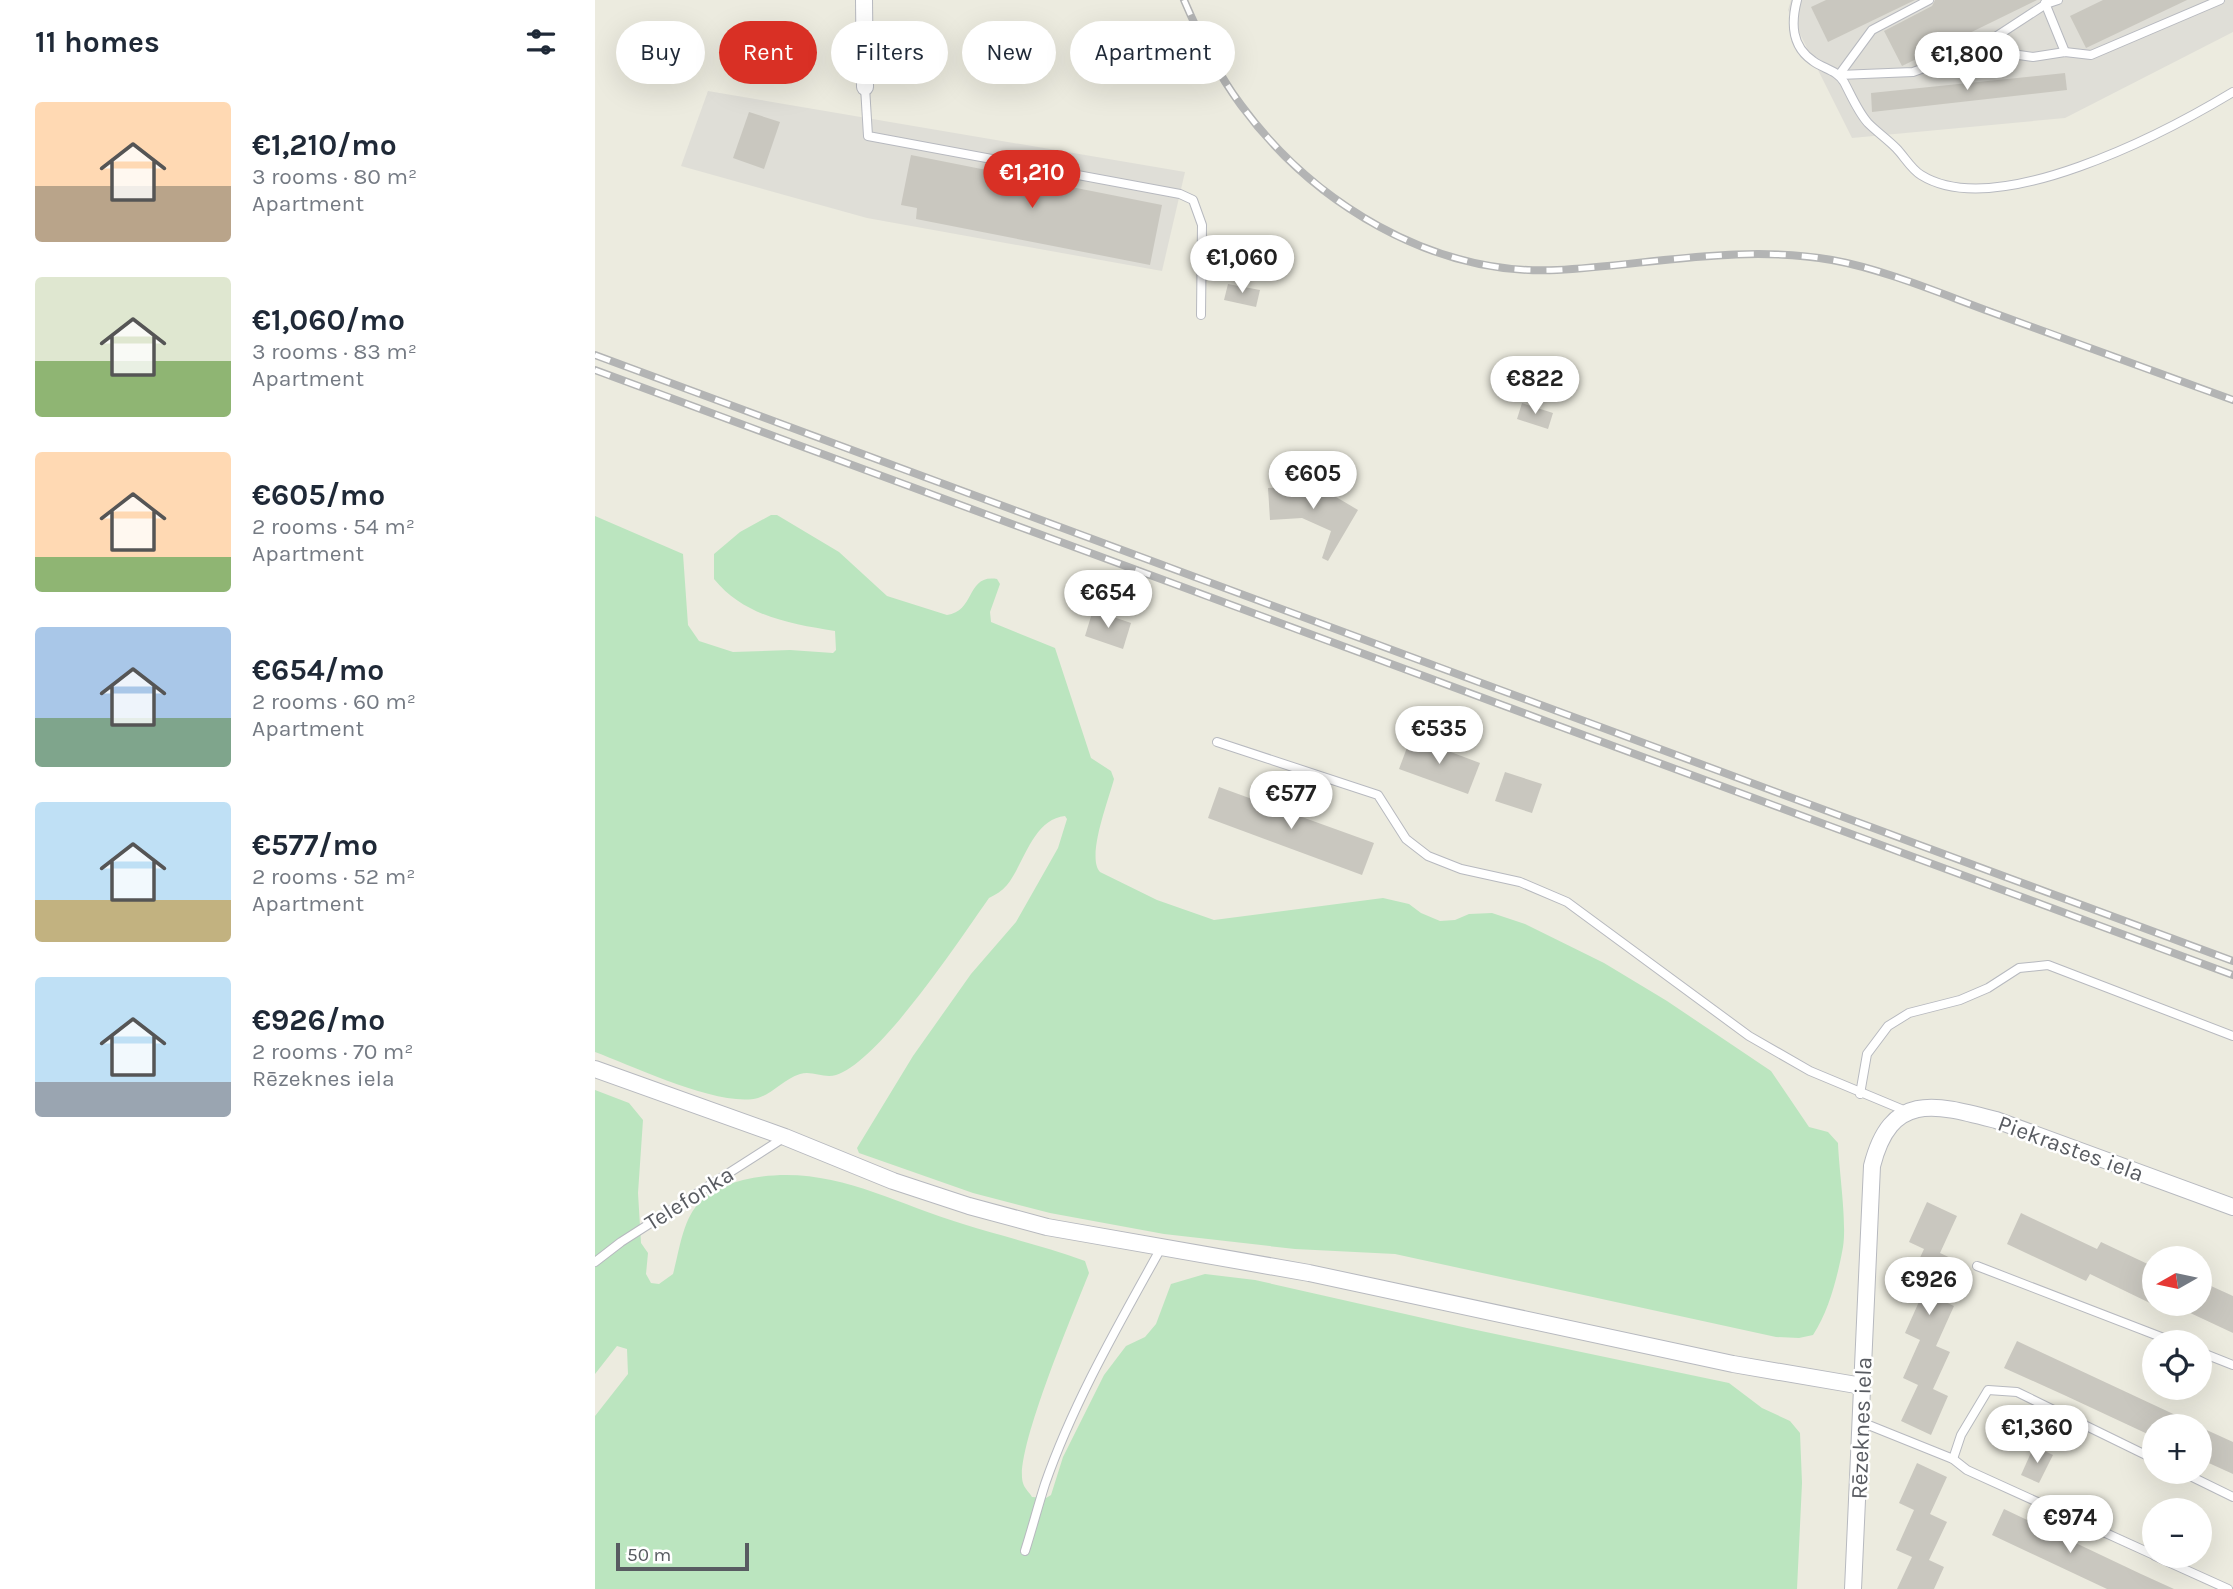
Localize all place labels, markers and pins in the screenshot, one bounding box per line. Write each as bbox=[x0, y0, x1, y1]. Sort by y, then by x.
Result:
pin: €1,800 bbox=[1910, 32, 2024, 92]
pin: €1,210 bbox=[975, 150, 1089, 210]
pin: €1,060 bbox=[1185, 236, 1299, 295]
pin: €822 bbox=[1494, 356, 1576, 416]
pin: €605 bbox=[1272, 452, 1354, 511]
pin: €654 bbox=[1067, 570, 1149, 630]
pin: €535 bbox=[1398, 706, 1480, 766]
pin: €577 bbox=[1250, 772, 1332, 831]
pin: €926 bbox=[1888, 1258, 1970, 1317]
pin: €1,360 bbox=[1980, 1406, 2094, 1465]
pin: €974 bbox=[2029, 1496, 2111, 1555]

